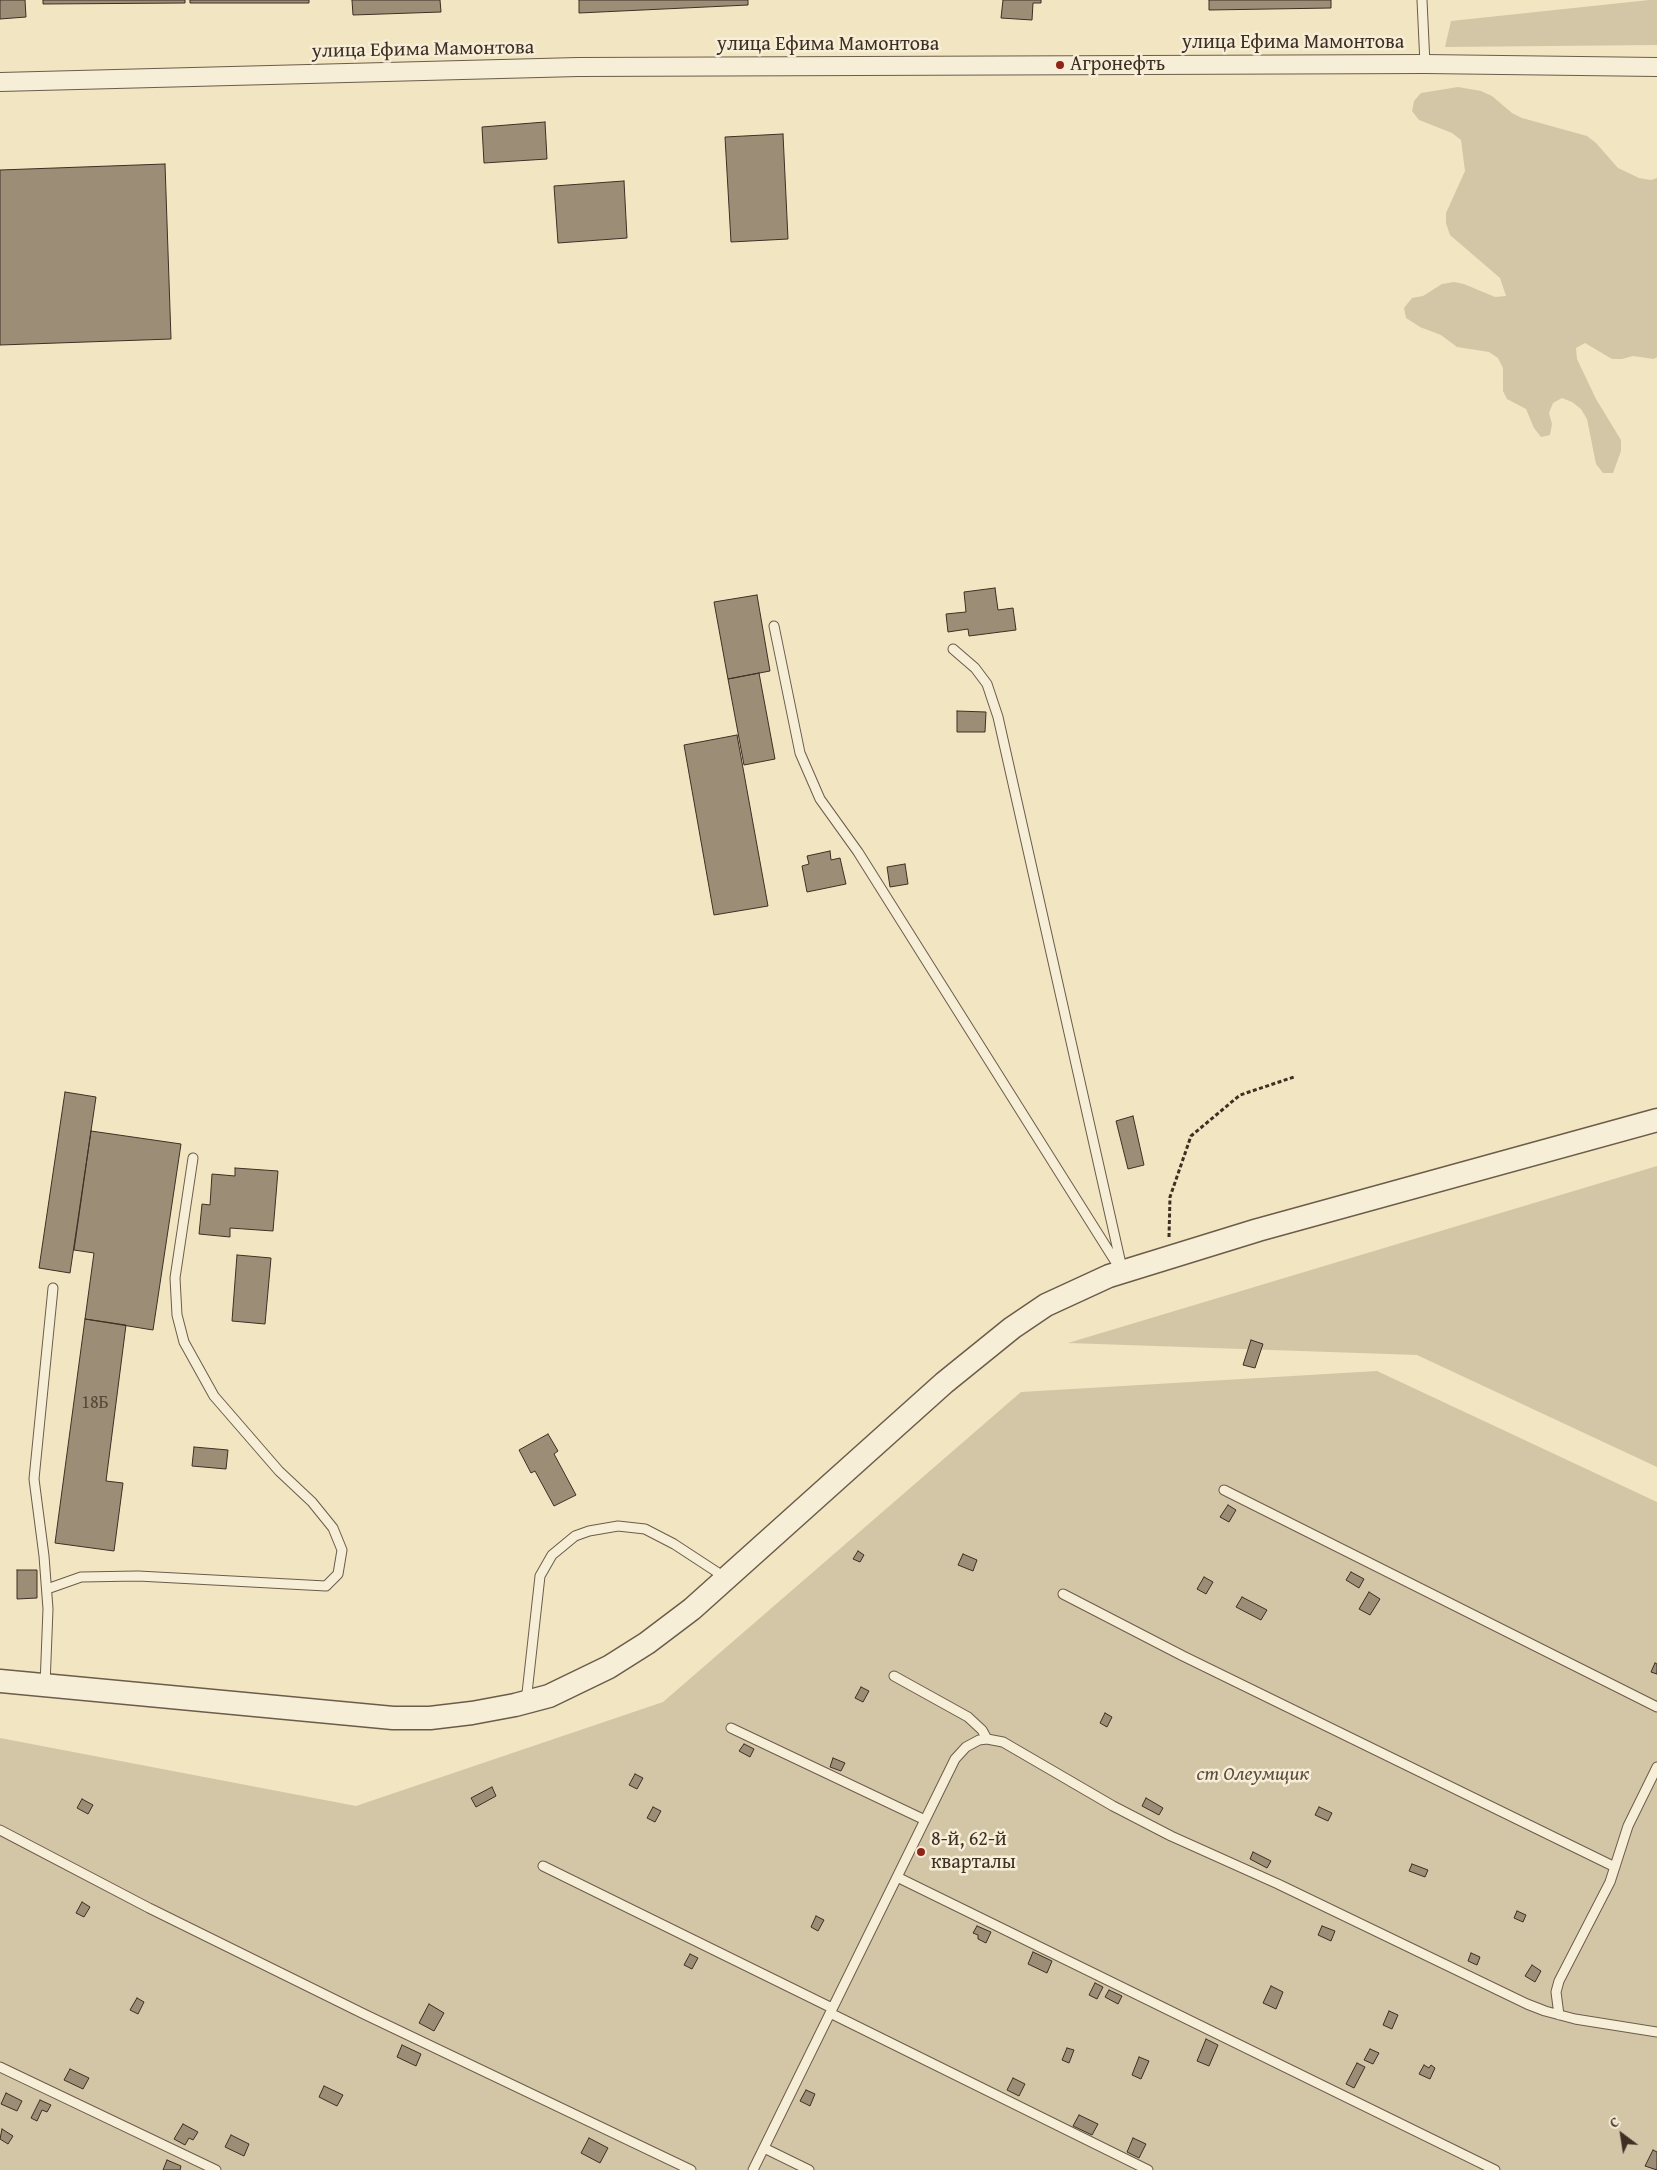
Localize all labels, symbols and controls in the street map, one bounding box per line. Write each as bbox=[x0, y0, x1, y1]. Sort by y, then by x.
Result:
street label: улица Ефима Мамонтова bbox=[1182, 31, 1404, 55]
street label: улица Ефима Мамонтова bbox=[717, 33, 939, 57]
street label: улица Ефима Мамонтова bbox=[312, 36, 534, 64]
place label: Агронефть bbox=[1070, 53, 1165, 77]
marker: Агронефть bbox=[1054, 59, 1066, 71]
house number: 18Б bbox=[81, 1392, 109, 1414]
park label: ст Олеумщик bbox=[1196, 1763, 1310, 1787]
place label: 8-й, 62-й кварталы bbox=[931, 1828, 1016, 1875]
marker: 8-й, 62-й кварталы bbox=[915, 1846, 927, 1858]
north arrow bbox=[1597, 2110, 1647, 2160]
text: С bbox=[1606, 2112, 1623, 2133]

